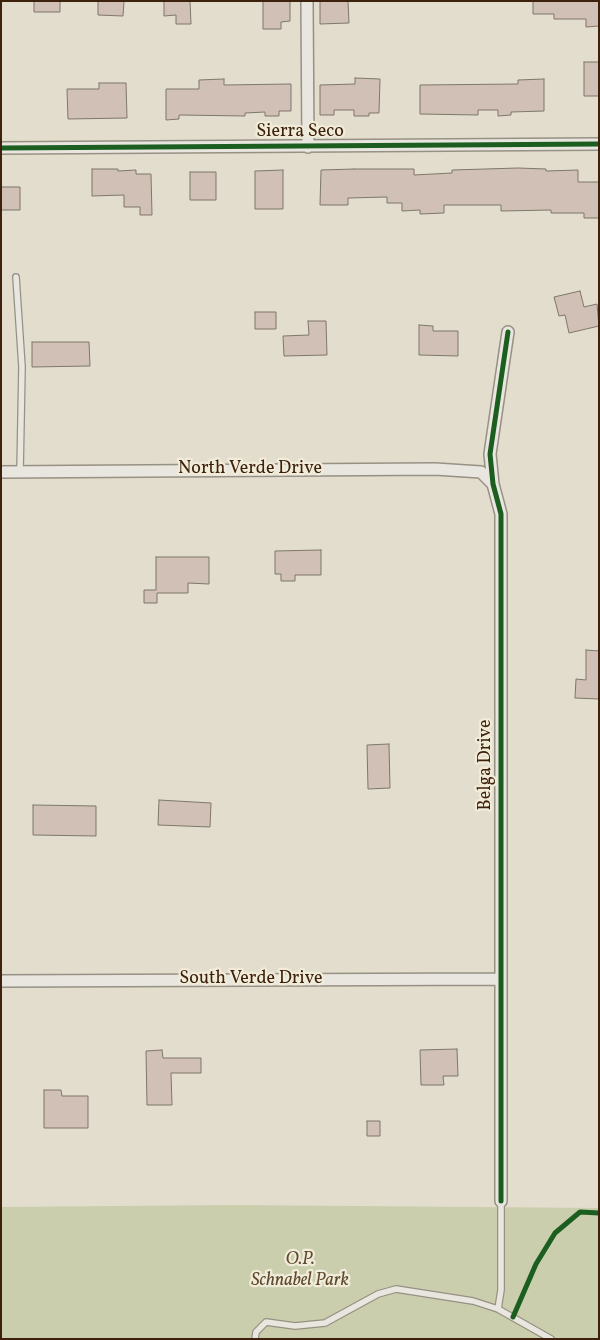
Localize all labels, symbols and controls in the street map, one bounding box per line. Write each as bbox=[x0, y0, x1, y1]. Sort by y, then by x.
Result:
street label: Sierra Seco bbox=[256, 122, 344, 144]
street label: North Verde Drive bbox=[178, 459, 322, 481]
street label: Belga Drive bbox=[476, 720, 498, 810]
street label: South Verde Drive bbox=[179, 969, 323, 991]
park label: O.P. Schnabel Park bbox=[251, 1250, 349, 1292]

